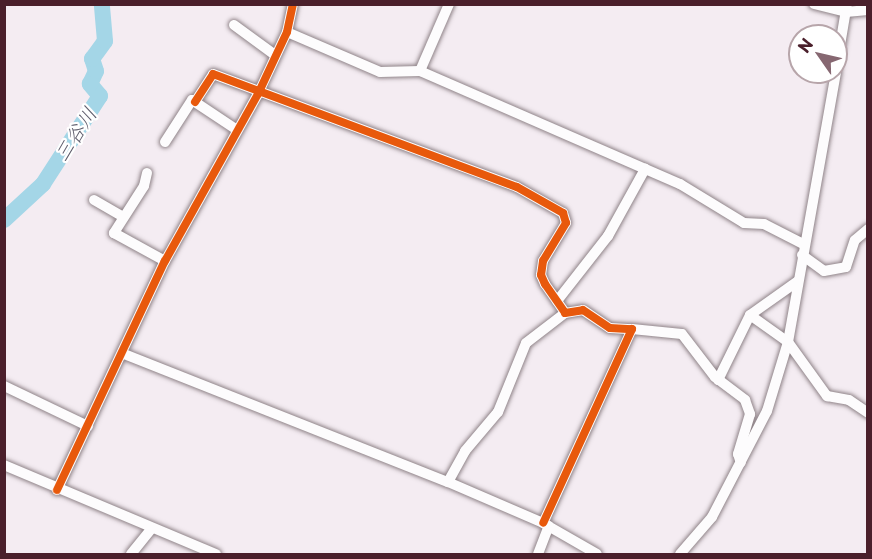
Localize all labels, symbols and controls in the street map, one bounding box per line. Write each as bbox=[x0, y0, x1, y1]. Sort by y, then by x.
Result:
north arrow bbox=[788, 24, 848, 84]
text: N bbox=[791, 33, 818, 57]
water label: 三谷川 bbox=[49, 102, 101, 166]

